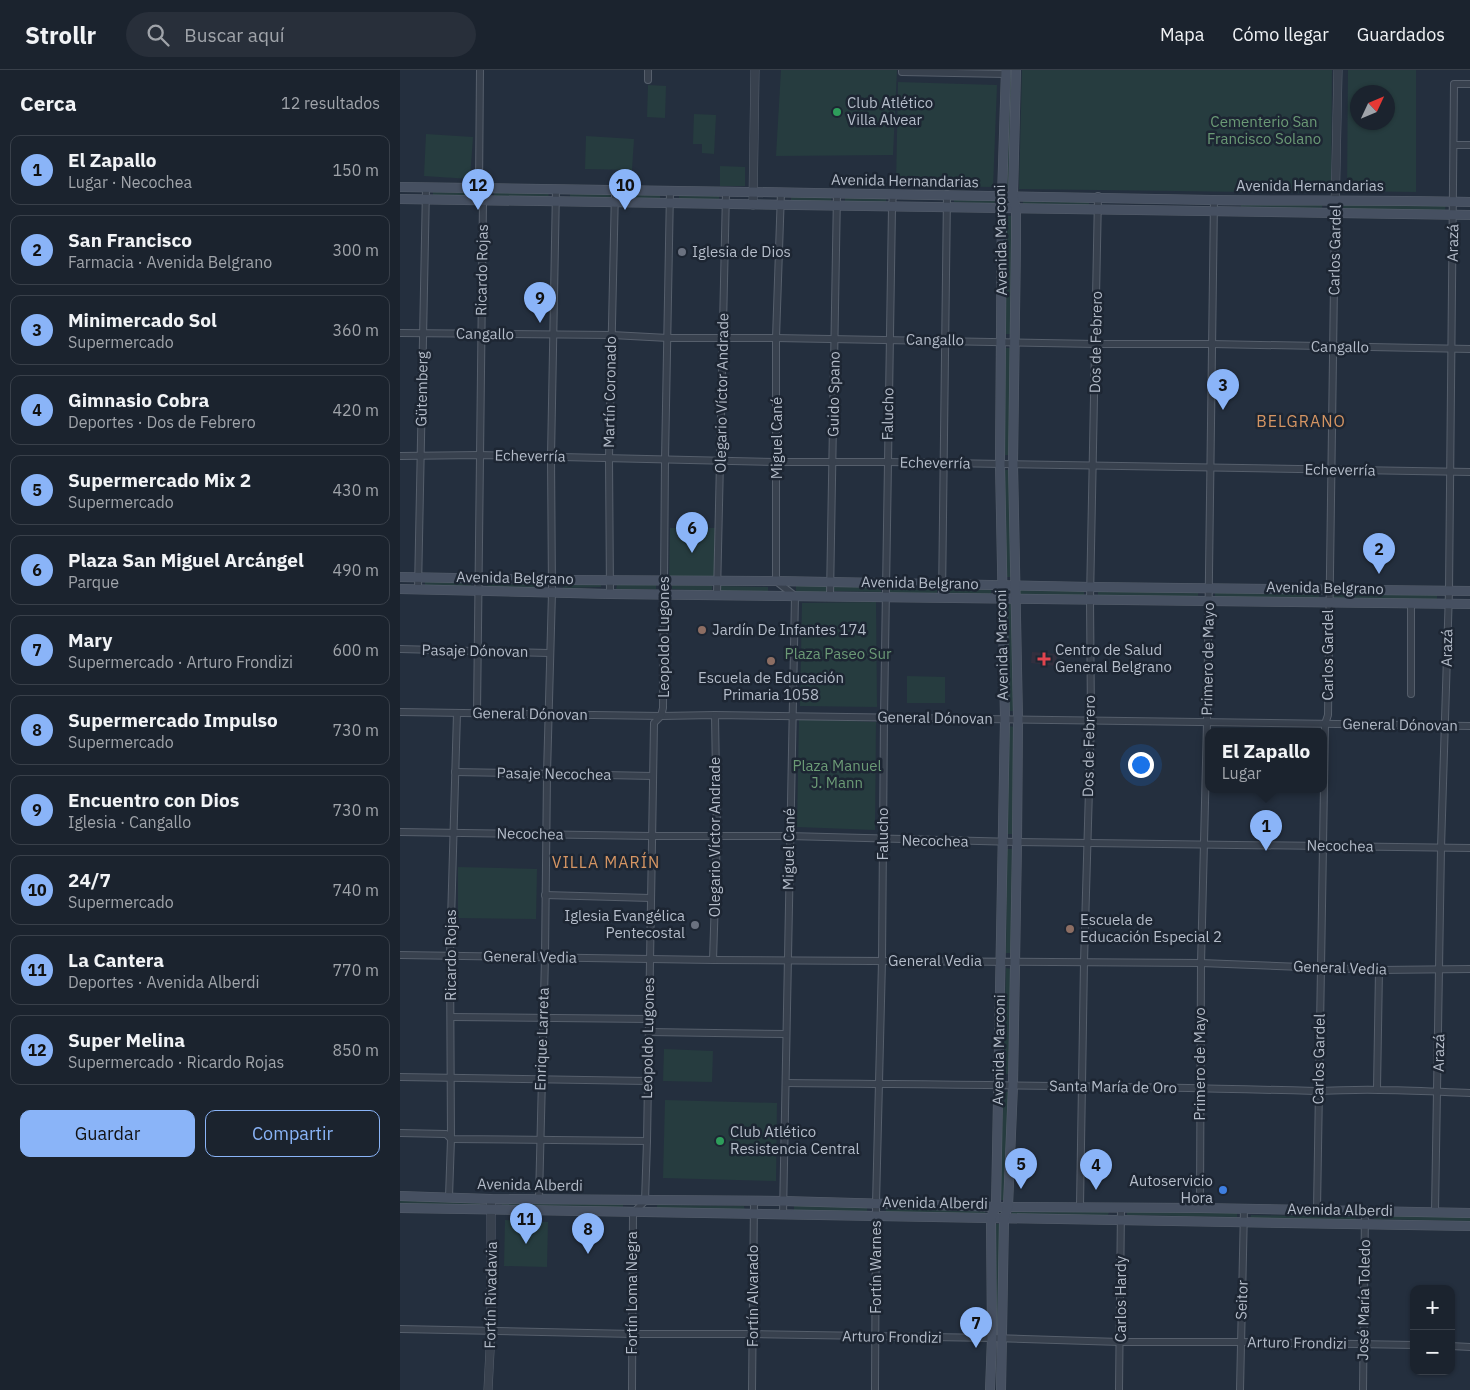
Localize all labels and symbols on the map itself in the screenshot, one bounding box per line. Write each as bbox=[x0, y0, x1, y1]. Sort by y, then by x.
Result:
north arrow bbox=[1350, 85, 1395, 130]
place label: Club Atlético Villa Alvear bbox=[847, 93, 933, 129]
marker: Club Atlético Villa Alvear bbox=[831, 106, 843, 118]
park label: Cementerio San Francisco Solano bbox=[1207, 112, 1321, 148]
pin: 12 bbox=[462, 169, 494, 210]
pin: 10 bbox=[609, 169, 641, 210]
street label: Avenida Hernandarias bbox=[831, 170, 979, 191]
street label: Avenida Hernandarias bbox=[1236, 176, 1384, 195]
street label: Avenida Marconi bbox=[990, 184, 1011, 296]
street label: Carlos Gardel bbox=[1324, 204, 1345, 296]
street label: Ricardo Rojas bbox=[471, 224, 492, 316]
street label: Arazá bbox=[1443, 224, 1462, 262]
place label: Iglesia de Dios bbox=[692, 242, 791, 261]
marker: Iglesia de Dios bbox=[676, 246, 688, 258]
pin: 9 bbox=[524, 282, 556, 323]
street label: Dos de Febrero bbox=[1085, 291, 1106, 393]
street label: Olegario Víctor Andrade bbox=[711, 313, 732, 473]
street label: Cangallo bbox=[456, 323, 514, 344]
street label: Cangallo bbox=[906, 329, 964, 350]
street label: Martín Coronado bbox=[599, 336, 620, 448]
street label: Cangallo bbox=[1311, 336, 1369, 357]
street label: Gütemberg bbox=[411, 351, 432, 427]
street label: Guido Spano bbox=[823, 351, 844, 437]
pin: 3 bbox=[1207, 369, 1239, 410]
street label: Falucho bbox=[878, 387, 897, 441]
street label: Miguel Cané bbox=[767, 397, 786, 479]
district label: BELGRANO bbox=[1256, 411, 1346, 431]
street label: Echeverría bbox=[494, 445, 566, 466]
street label: Echeverría bbox=[899, 452, 971, 473]
street label: Echeverría bbox=[1304, 459, 1376, 480]
pin: 6 bbox=[676, 512, 708, 553]
pin: 2 bbox=[1363, 533, 1395, 574]
street label: Avenida Belgrano bbox=[456, 567, 574, 588]
street label: Avenida Belgrano bbox=[861, 572, 979, 593]
street label: Leopoldo Lugones bbox=[654, 576, 673, 698]
street label: Avenida Belgrano bbox=[1266, 577, 1384, 598]
street label: Avenida Marconi bbox=[991, 589, 1012, 701]
street label: Primero de Mayo bbox=[1197, 602, 1218, 716]
street label: Carlos Gardel bbox=[1318, 609, 1337, 701]
place label: Jardín De Infantes 174 bbox=[712, 620, 867, 639]
marker: Jardín De Infantes 174 bbox=[696, 624, 708, 636]
street label: Arazá bbox=[1437, 629, 1456, 667]
street label: Pasaje Dónovan bbox=[421, 640, 529, 661]
place label: Centro de Salud General Belgrano bbox=[1055, 640, 1172, 676]
park label: Plaza Paseo Sur bbox=[785, 644, 892, 663]
marker: Centro de Salud General Belgrano bbox=[1037, 652, 1051, 666]
marker: Escuela de Educación Primaria 1058 bbox=[765, 655, 777, 667]
place label: Escuela de Educación Primaria 1058 bbox=[698, 668, 844, 704]
street label: Dos de Febrero bbox=[1078, 695, 1099, 797]
street label: General Dónovan bbox=[472, 703, 588, 724]
street label: General Dónovan bbox=[877, 707, 993, 728]
street label: General Dónovan bbox=[1342, 714, 1458, 735]
your location bbox=[1128, 752, 1154, 778]
park label: Plaza Manuel J. Mann bbox=[792, 756, 882, 792]
street label: Olegario Víctor Andrade bbox=[705, 757, 724, 917]
street label: Pasaje Necochea bbox=[496, 763, 612, 784]
street label: Miguel Cané bbox=[778, 808, 799, 890]
street label: Falucho bbox=[873, 808, 892, 860]
pin: 1 bbox=[1250, 810, 1282, 851]
street label: Necochea bbox=[496, 823, 564, 844]
street label: Necochea bbox=[901, 830, 969, 851]
street label: Necochea bbox=[1306, 835, 1374, 856]
district label: VILLA MARÍN bbox=[552, 851, 660, 872]
place label: Iglesia Evangélica Pentecostal bbox=[564, 906, 685, 942]
street label: Ricardo Rojas bbox=[441, 909, 460, 1001]
place label: Escuela de Educación Especial 2 bbox=[1080, 910, 1222, 946]
marker: Iglesia Evangélica Pentecostal bbox=[689, 919, 701, 931]
marker: Escuela de Educación Especial 2 bbox=[1064, 923, 1076, 935]
street label: General Vedia bbox=[483, 946, 577, 967]
street label: General Vedia bbox=[888, 951, 982, 970]
street label: General Vedia bbox=[1293, 956, 1387, 979]
street label: Leopoldo Lugones bbox=[637, 977, 658, 1099]
street label: Enrique Larreta bbox=[530, 987, 553, 1091]
street label: Avenida Marconi bbox=[988, 994, 1009, 1106]
street label: Primero de Mayo bbox=[1190, 1007, 1209, 1121]
street label: Carlos Gardel bbox=[1308, 1013, 1329, 1105]
street label: Arazá bbox=[1429, 1034, 1448, 1072]
street label: Santa María de Oro bbox=[1049, 1076, 1177, 1097]
place label: Club Atlético Resistencia Central bbox=[730, 1122, 860, 1158]
marker: Club Atlético Resistencia Central bbox=[714, 1135, 726, 1147]
pin: 5 bbox=[1005, 1148, 1037, 1189]
pin: 4 bbox=[1080, 1149, 1112, 1190]
place label: Autoservicio Hora bbox=[1129, 1171, 1213, 1207]
street label: Avenida Alberdi bbox=[477, 1174, 583, 1195]
marker: Autoservicio Hora bbox=[1217, 1184, 1229, 1196]
street label: Avenida Alberdi bbox=[882, 1192, 988, 1213]
street label: Avenida Alberdi bbox=[1287, 1199, 1393, 1220]
pin: 11 bbox=[510, 1203, 542, 1244]
pin: 8 bbox=[572, 1213, 604, 1254]
street label: Fortín Warnes bbox=[866, 1220, 885, 1314]
street label: Fortín Loma Negra bbox=[622, 1231, 641, 1355]
street label: José María Toledo bbox=[1353, 1239, 1374, 1361]
street label: Fortín Rivadavia bbox=[480, 1241, 501, 1349]
street label: Fortín Alvarado bbox=[743, 1245, 762, 1347]
street label: Carlos Hardy bbox=[1111, 1255, 1130, 1342]
street label: Seitor bbox=[1231, 1279, 1252, 1320]
pin: 7 bbox=[960, 1307, 992, 1348]
street label: Arturo Frondizi bbox=[842, 1326, 942, 1347]
street label: Arturo Frondizi bbox=[1247, 1332, 1347, 1353]

